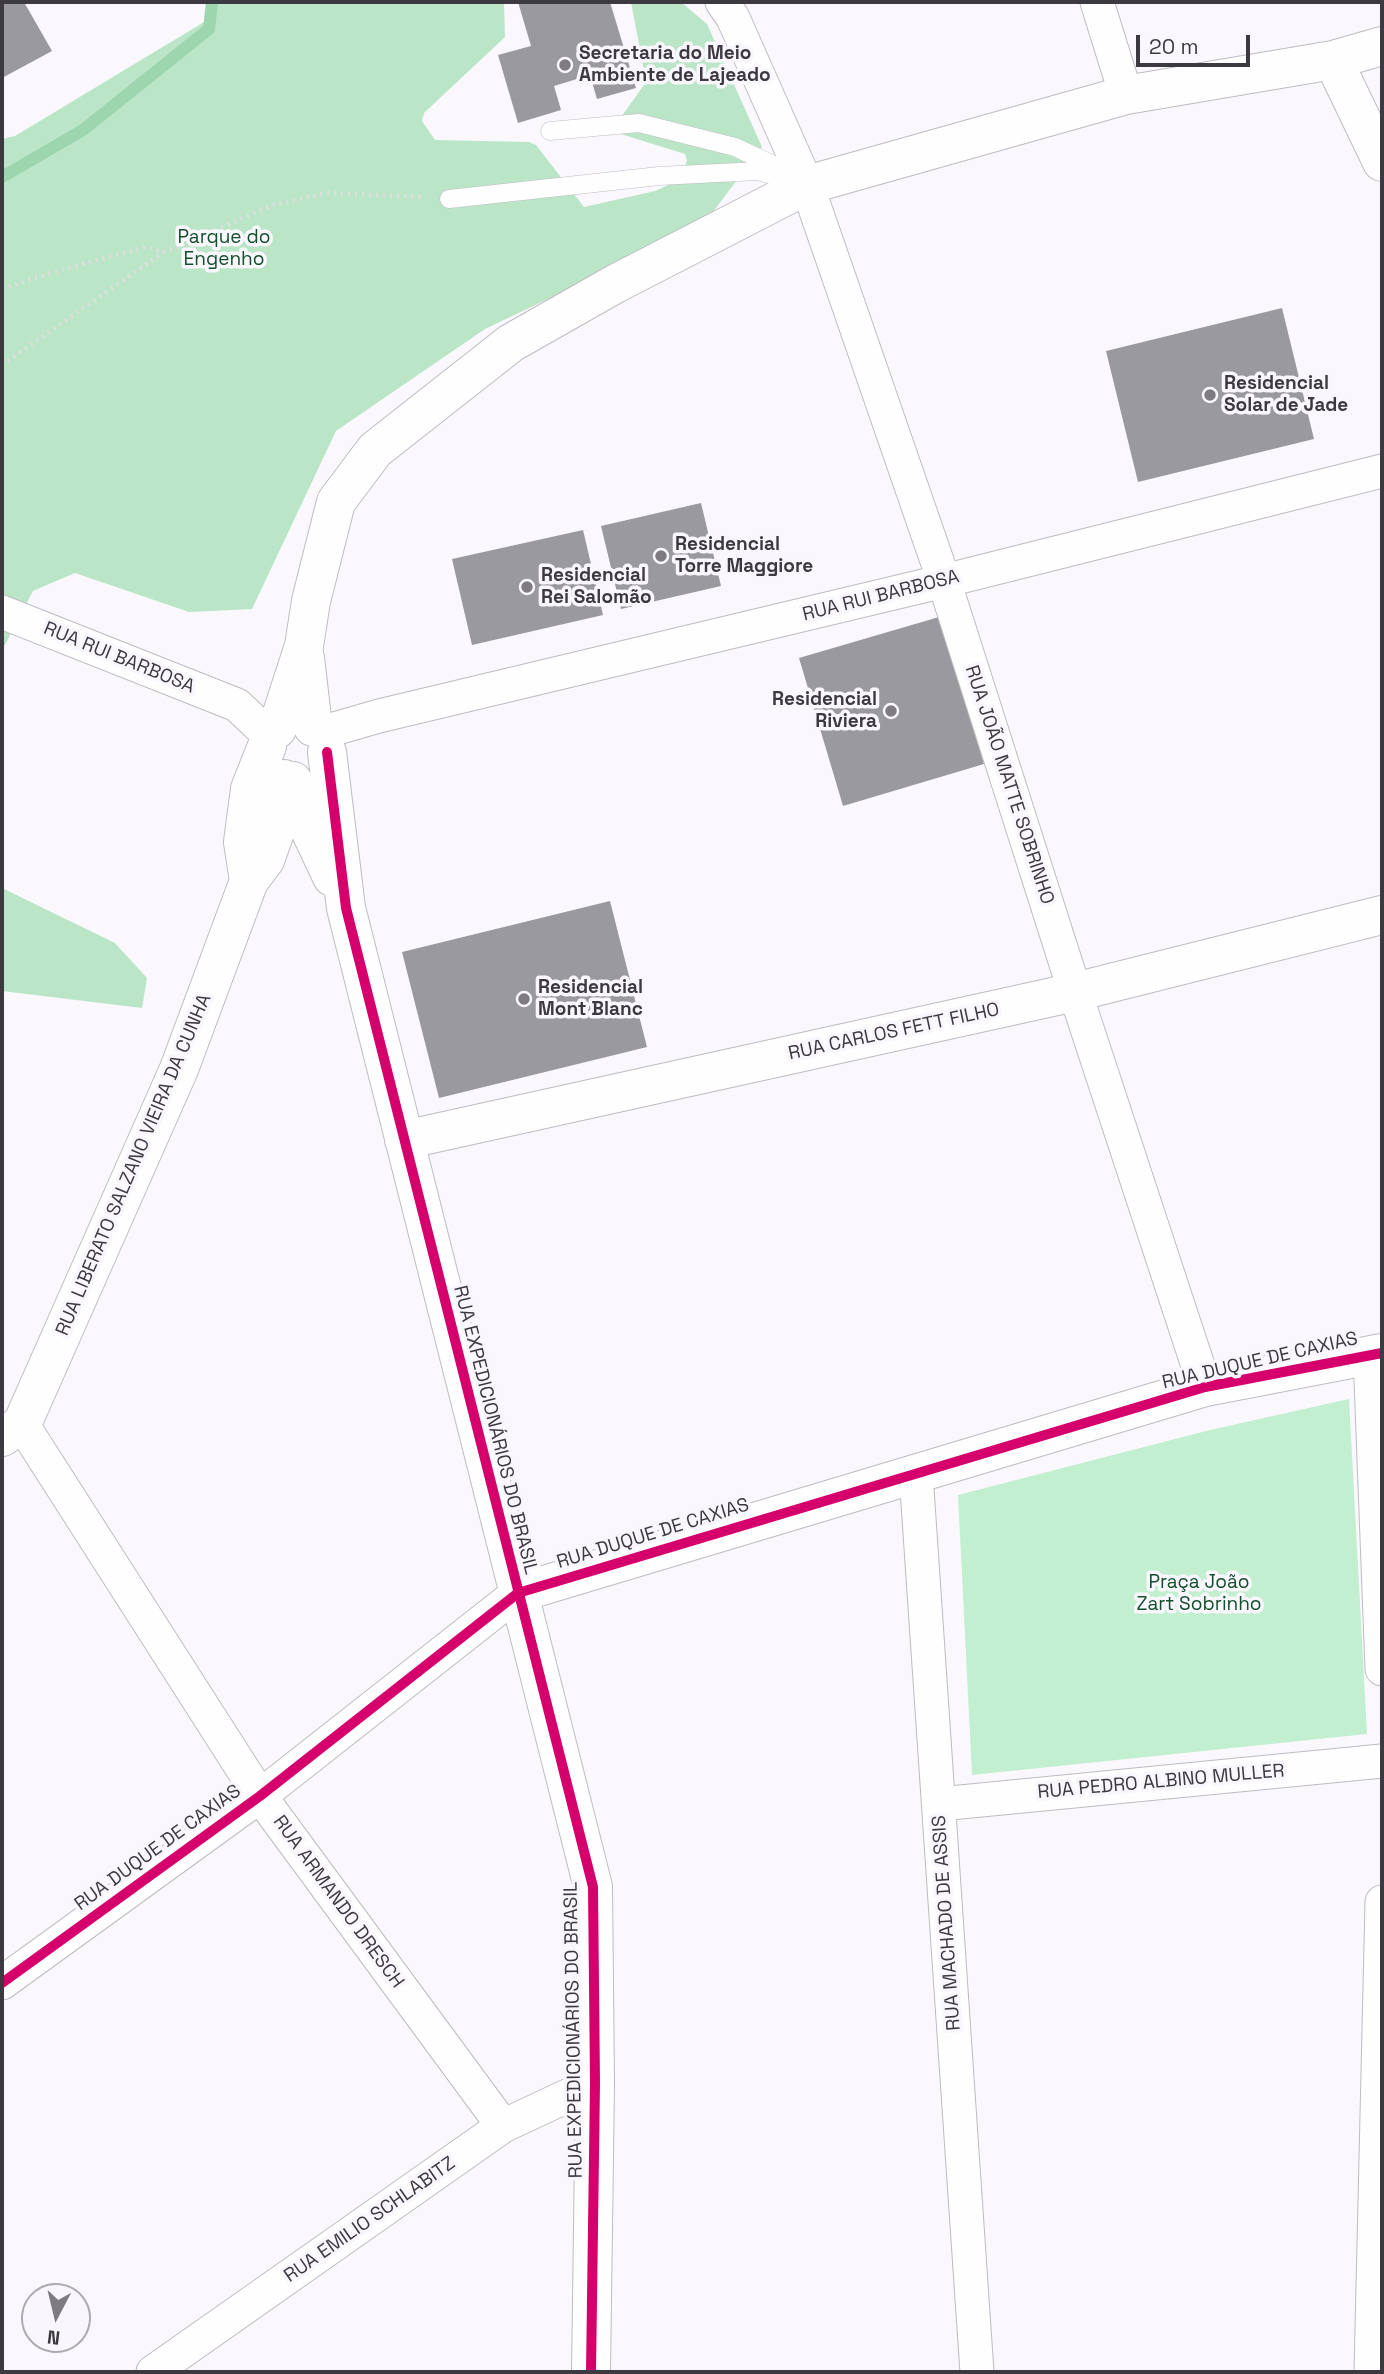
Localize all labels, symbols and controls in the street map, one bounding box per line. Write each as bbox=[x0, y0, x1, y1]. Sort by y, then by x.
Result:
scale bar bbox=[1139, 21, 1253, 65]
text: 20 m bbox=[1149, 33, 1199, 60]
place label: Secretaria do Meio Ambiente de Lajeado bbox=[579, 43, 771, 87]
marker: Secretaria do Meio Ambiente de Lajeado bbox=[557, 57, 573, 73]
park label: Parque do Engenho bbox=[178, 227, 270, 271]
place label: Residencial Solar de Jade bbox=[1224, 373, 1348, 417]
marker: Residencial Solar de Jade bbox=[1202, 387, 1218, 403]
place label: Residencial Torre Maggiore bbox=[675, 534, 813, 578]
marker: Residencial Torre Maggiore bbox=[653, 548, 669, 564]
place label: Residencial Rei Salomão bbox=[541, 565, 652, 609]
street label: RUA RUI BARBOSA bbox=[800, 566, 962, 626]
marker: Residencial Rei Salomão bbox=[519, 579, 535, 595]
street label: RUA RUI BARBOSA bbox=[40, 617, 198, 699]
street label: RUA JOÃO MATTE SOBRINHO bbox=[960, 663, 1058, 907]
place label: Residencial Riviera bbox=[772, 689, 877, 733]
marker: Residencial Riviera bbox=[883, 703, 899, 719]
place label: Residencial Mont Blanc bbox=[538, 977, 643, 1021]
street label: RUA LIBERATO SALZANO VIEIRA DA CUNHA bbox=[51, 991, 217, 1339]
marker: Residencial Mont Blanc bbox=[516, 991, 532, 1007]
street label: RUA CARLOS FETT FILHO bbox=[786, 998, 1002, 1066]
street label: RUA EXPEDICIONÁRIOS DO BRASIL bbox=[448, 1283, 542, 1577]
street label: RUA DUQUE DE CAXIAS bbox=[1160, 1327, 1360, 1395]
street label: RUA DUQUE DE CAXIAS bbox=[554, 1494, 752, 1574]
park label: Praça João Zart Sobrinho bbox=[1136, 1572, 1262, 1616]
street label: RUA PEDRO ALBINO MULLER bbox=[1037, 1760, 1285, 1804]
street label: RUA DUQUE DE CAXIAS bbox=[70, 1780, 246, 1916]
street label: RUA ARMANDO DRESCH bbox=[268, 1811, 408, 1993]
street label: RUA MACHADO DE ASSIS bbox=[928, 1814, 966, 2032]
street label: RUA EXPEDICIONÁRIOS DO BRASIL bbox=[560, 1881, 588, 2179]
street label: RUA EMILIO SCHLABITZ bbox=[280, 2152, 460, 2288]
north arrow bbox=[21, 2283, 91, 2353]
text: N bbox=[46, 2324, 61, 2351]

